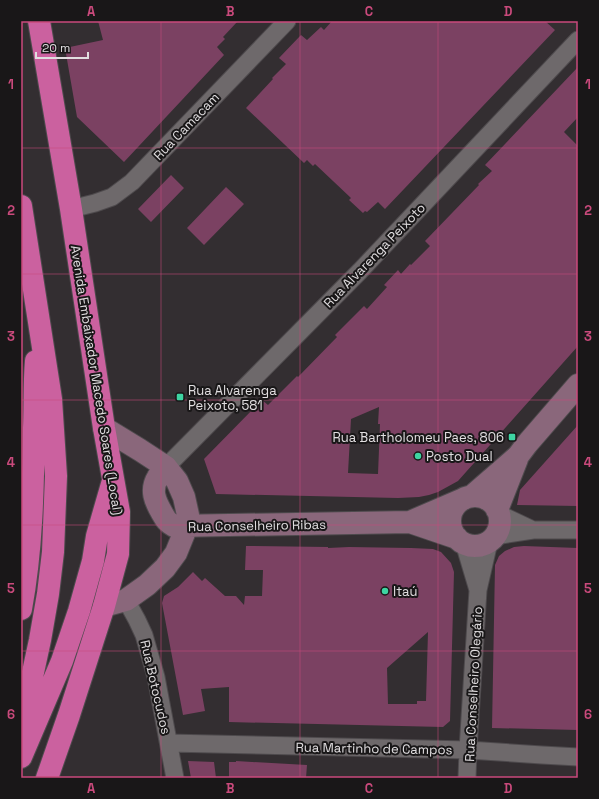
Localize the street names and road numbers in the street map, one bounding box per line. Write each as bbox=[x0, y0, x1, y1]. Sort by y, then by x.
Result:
street label: Rua Camacam bbox=[150, 89, 223, 164]
street label: Rua Alvarenga Peixoto bbox=[320, 199, 429, 311]
street label: Avenida Embaixador Macedo Soares (Local) bbox=[67, 244, 126, 516]
street label: Rua Conselheiro Ribas bbox=[188, 516, 326, 535]
street label: Rua Conselheiro Olegário bbox=[461, 606, 486, 762]
street label: Rua Botocudos bbox=[136, 638, 175, 736]
street label: Rua Martinho de Campos bbox=[295, 739, 453, 758]

